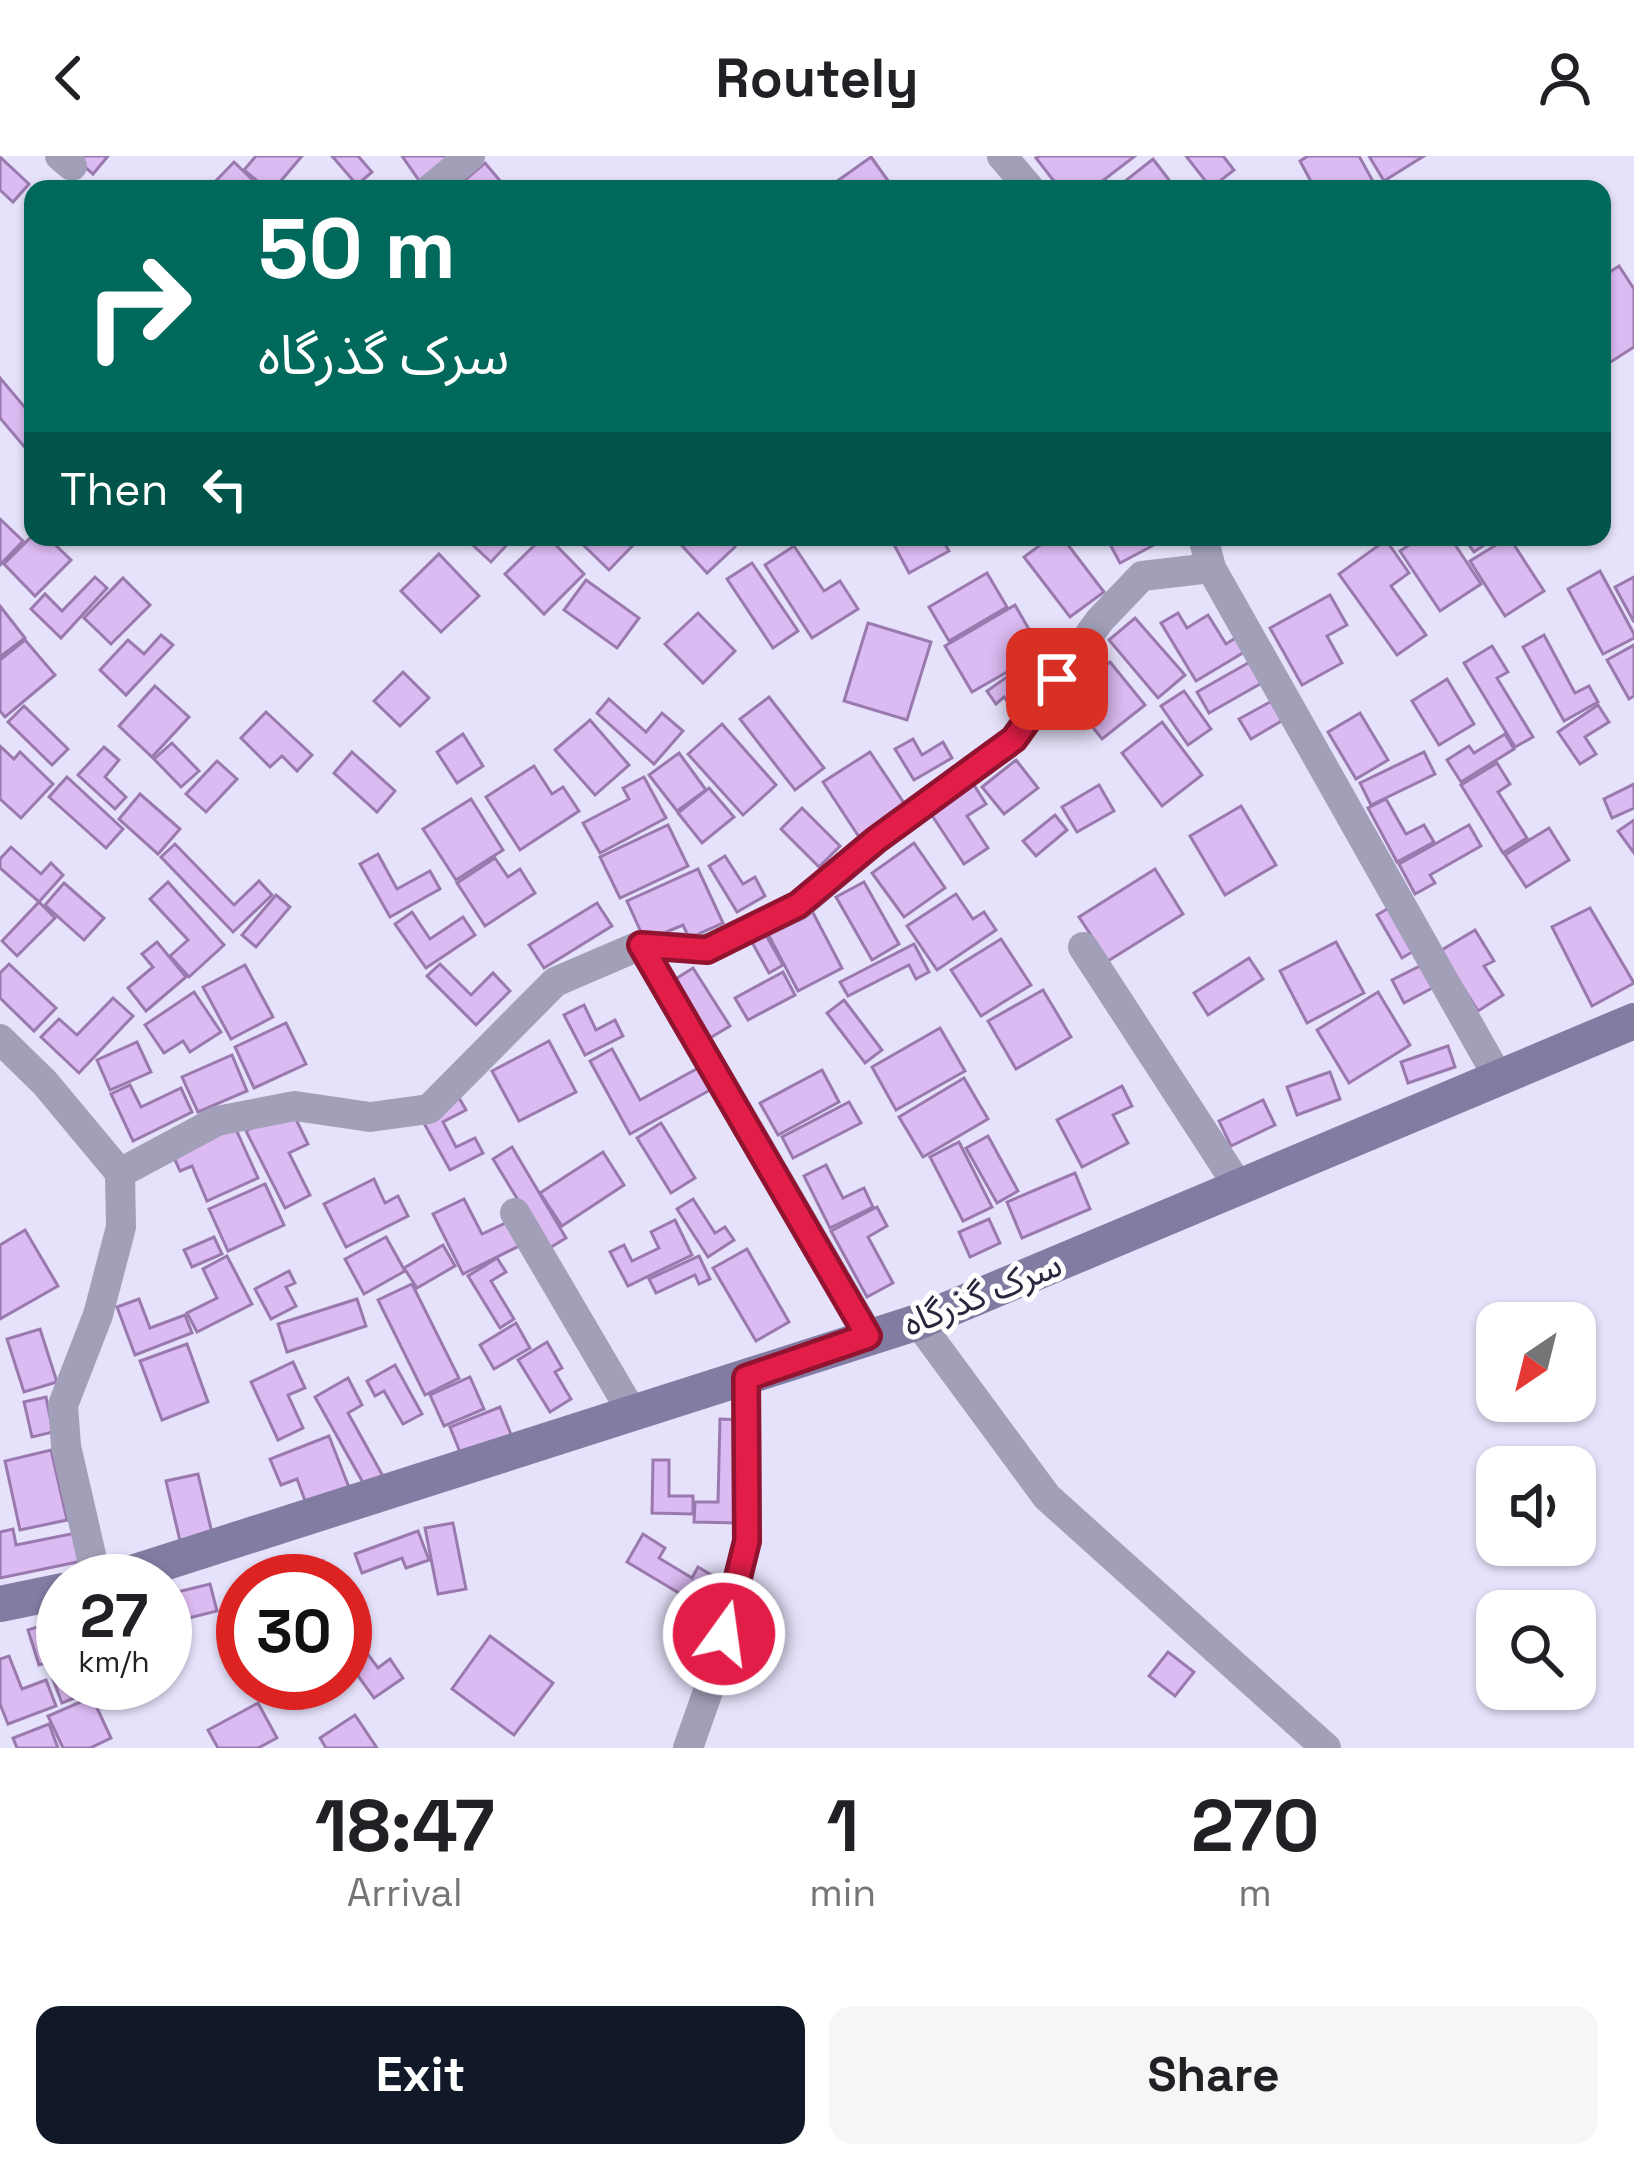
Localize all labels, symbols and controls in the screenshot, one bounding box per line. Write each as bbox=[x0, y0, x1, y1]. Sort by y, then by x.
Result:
text: Routely bbox=[716, 44, 918, 113]
icon: back bbox=[36, 45, 102, 111]
icon: person bbox=[1532, 45, 1598, 111]
text: 50 m bbox=[258, 195, 456, 303]
icon: right bbox=[60, 228, 216, 384]
text: سرک گذرگاه bbox=[258, 321, 509, 390]
icon: left bbox=[192, 456, 258, 522]
text: Then bbox=[60, 461, 168, 518]
pin bbox=[1006, 628, 1108, 730]
icon: arrive bbox=[1024, 646, 1090, 712]
street label: سرک گذرگاه bbox=[896, 1241, 1069, 1347]
north arrow bbox=[1476, 1302, 1596, 1422]
map controls bbox=[1476, 1302, 1596, 1710]
button: sound bbox=[1476, 1446, 1596, 1566]
speed limit sign: 30 bbox=[216, 1554, 372, 1710]
position arrow bbox=[661, 1571, 787, 1697]
text: 27 bbox=[80, 1578, 148, 1655]
button: search bbox=[1476, 1590, 1596, 1710]
text: km/h bbox=[78, 1642, 150, 1681]
text: 18:47 bbox=[315, 1780, 495, 1872]
text: 1 bbox=[827, 1780, 859, 1872]
text: 270 bbox=[1191, 1780, 1319, 1872]
text: Arrival bbox=[347, 1868, 463, 1917]
text: min bbox=[809, 1868, 876, 1917]
text: m bbox=[1238, 1868, 1272, 1917]
button: Exit bbox=[36, 2006, 805, 2144]
button: Share bbox=[829, 2006, 1598, 2144]

